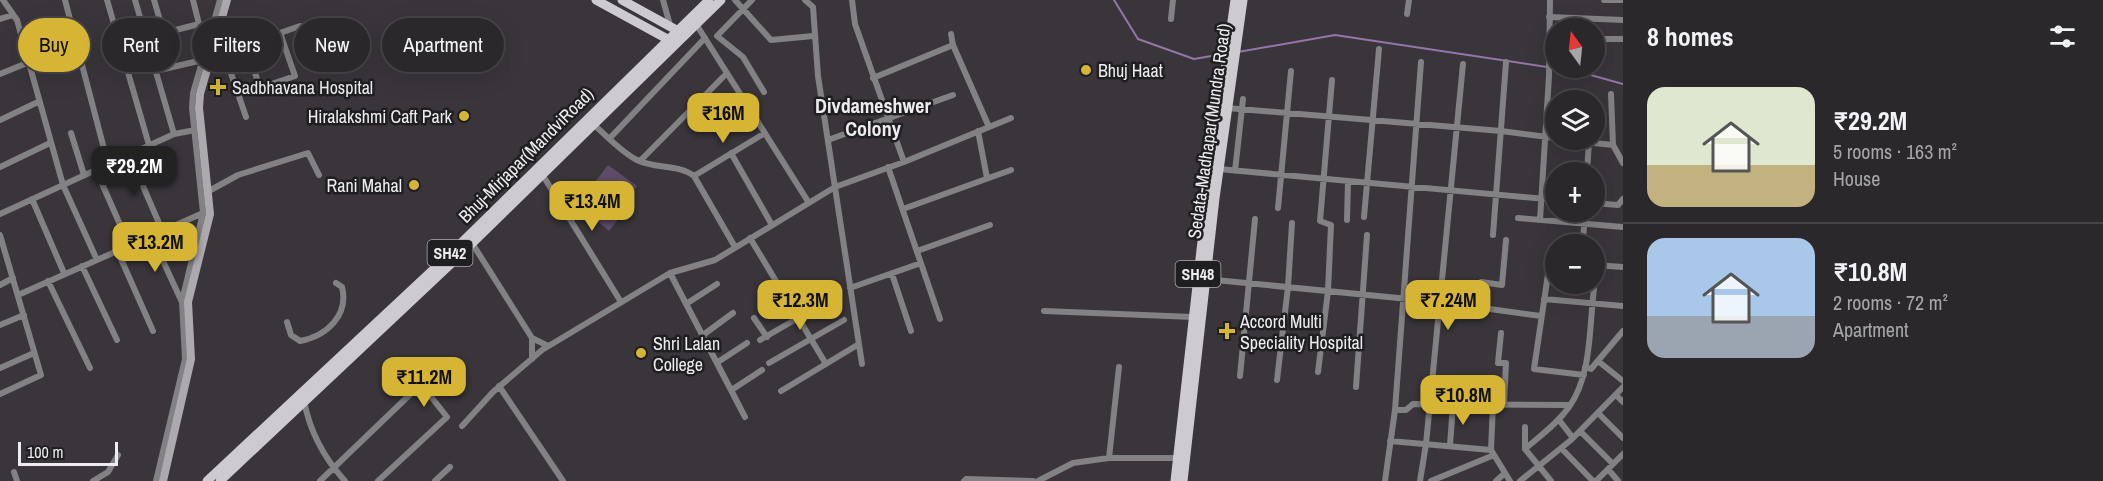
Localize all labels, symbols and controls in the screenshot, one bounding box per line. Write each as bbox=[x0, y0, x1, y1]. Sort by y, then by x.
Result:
chip: Buy bbox=[18, 18, 90, 72]
chip: Rent bbox=[102, 18, 180, 72]
chip: Filters bbox=[192, 18, 282, 72]
chip: New bbox=[294, 18, 370, 72]
chip: Apartment bbox=[382, 18, 504, 72]
north arrow bbox=[1545, 18, 1605, 78]
map controls bbox=[1545, 18, 1605, 294]
text: 8 homes bbox=[1647, 19, 1734, 54]
icon: filters bbox=[2046, 20, 2079, 53]
street label: Sedata-Madhapar(Mundra Road) bbox=[1181, 22, 1237, 240]
place label: Bhuj Haat bbox=[1098, 58, 1163, 83]
marker: Bhuj Haat bbox=[1079, 63, 1093, 77]
place label: Sadbhavana Hospital bbox=[232, 75, 373, 100]
marker: Sadbhavana Hospital bbox=[209, 78, 227, 96]
street label: Bhuj-Mirjapar(MandviRoad) bbox=[453, 82, 599, 228]
button: layers bbox=[1545, 90, 1605, 150]
district label: Divdameshwer Colony bbox=[815, 92, 931, 142]
pin: ₹16M bbox=[687, 93, 759, 144]
text: ₹16M bbox=[701, 99, 745, 126]
text: ₹29.2M bbox=[1833, 103, 1907, 138]
place label: Hiralakshmi Caft Park bbox=[308, 104, 453, 129]
marker: Hiralakshmi Caft Park bbox=[457, 109, 471, 123]
icon: home bbox=[1695, 111, 1767, 183]
text: 5 rooms · 163 m² bbox=[1833, 138, 1957, 165]
pin: ₹29.2M bbox=[85, 146, 183, 197]
text: ₹29.2M bbox=[105, 152, 163, 179]
button: + bbox=[1545, 162, 1605, 222]
text: House bbox=[1833, 165, 1880, 192]
place label: Rani Mahal bbox=[327, 173, 402, 198]
marker: Rani Mahal bbox=[407, 178, 421, 192]
pin: ₹13.4M bbox=[543, 181, 641, 232]
text: ₹13.4M bbox=[563, 187, 621, 214]
pin: ₹13.2M bbox=[106, 222, 204, 273]
text: ₹13.2M bbox=[126, 228, 184, 255]
button: − bbox=[1545, 234, 1605, 294]
road number: SH42 bbox=[428, 240, 472, 266]
text: ₹10.8M bbox=[1833, 254, 1907, 289]
road number: SH48 bbox=[1176, 261, 1220, 287]
icon: home bbox=[1695, 262, 1767, 334]
pin: ₹12.3M bbox=[751, 280, 849, 331]
pin: ₹7.24M bbox=[1399, 280, 1497, 331]
text: ₹12.3M bbox=[771, 286, 829, 313]
text: ₹7.24M bbox=[1419, 286, 1477, 313]
text: 2 rooms · 72 m² bbox=[1833, 289, 1948, 316]
place label: Accord Multi Speciality Hospital bbox=[1239, 309, 1363, 355]
text: Apartment bbox=[1833, 316, 1909, 343]
marker: Accord Multi Speciality Hospital bbox=[1218, 322, 1236, 340]
place label: Shri Lalan College bbox=[653, 331, 720, 377]
marker: Shri Lalan College bbox=[634, 346, 648, 360]
pin: ₹11.2M bbox=[375, 357, 473, 408]
text: ₹11.2M bbox=[396, 363, 452, 390]
pin: ₹10.8M bbox=[1414, 375, 1512, 426]
text: ₹10.8M bbox=[1434, 381, 1492, 408]
scale bar bbox=[18, 439, 118, 466]
text: 100 m bbox=[27, 441, 63, 463]

